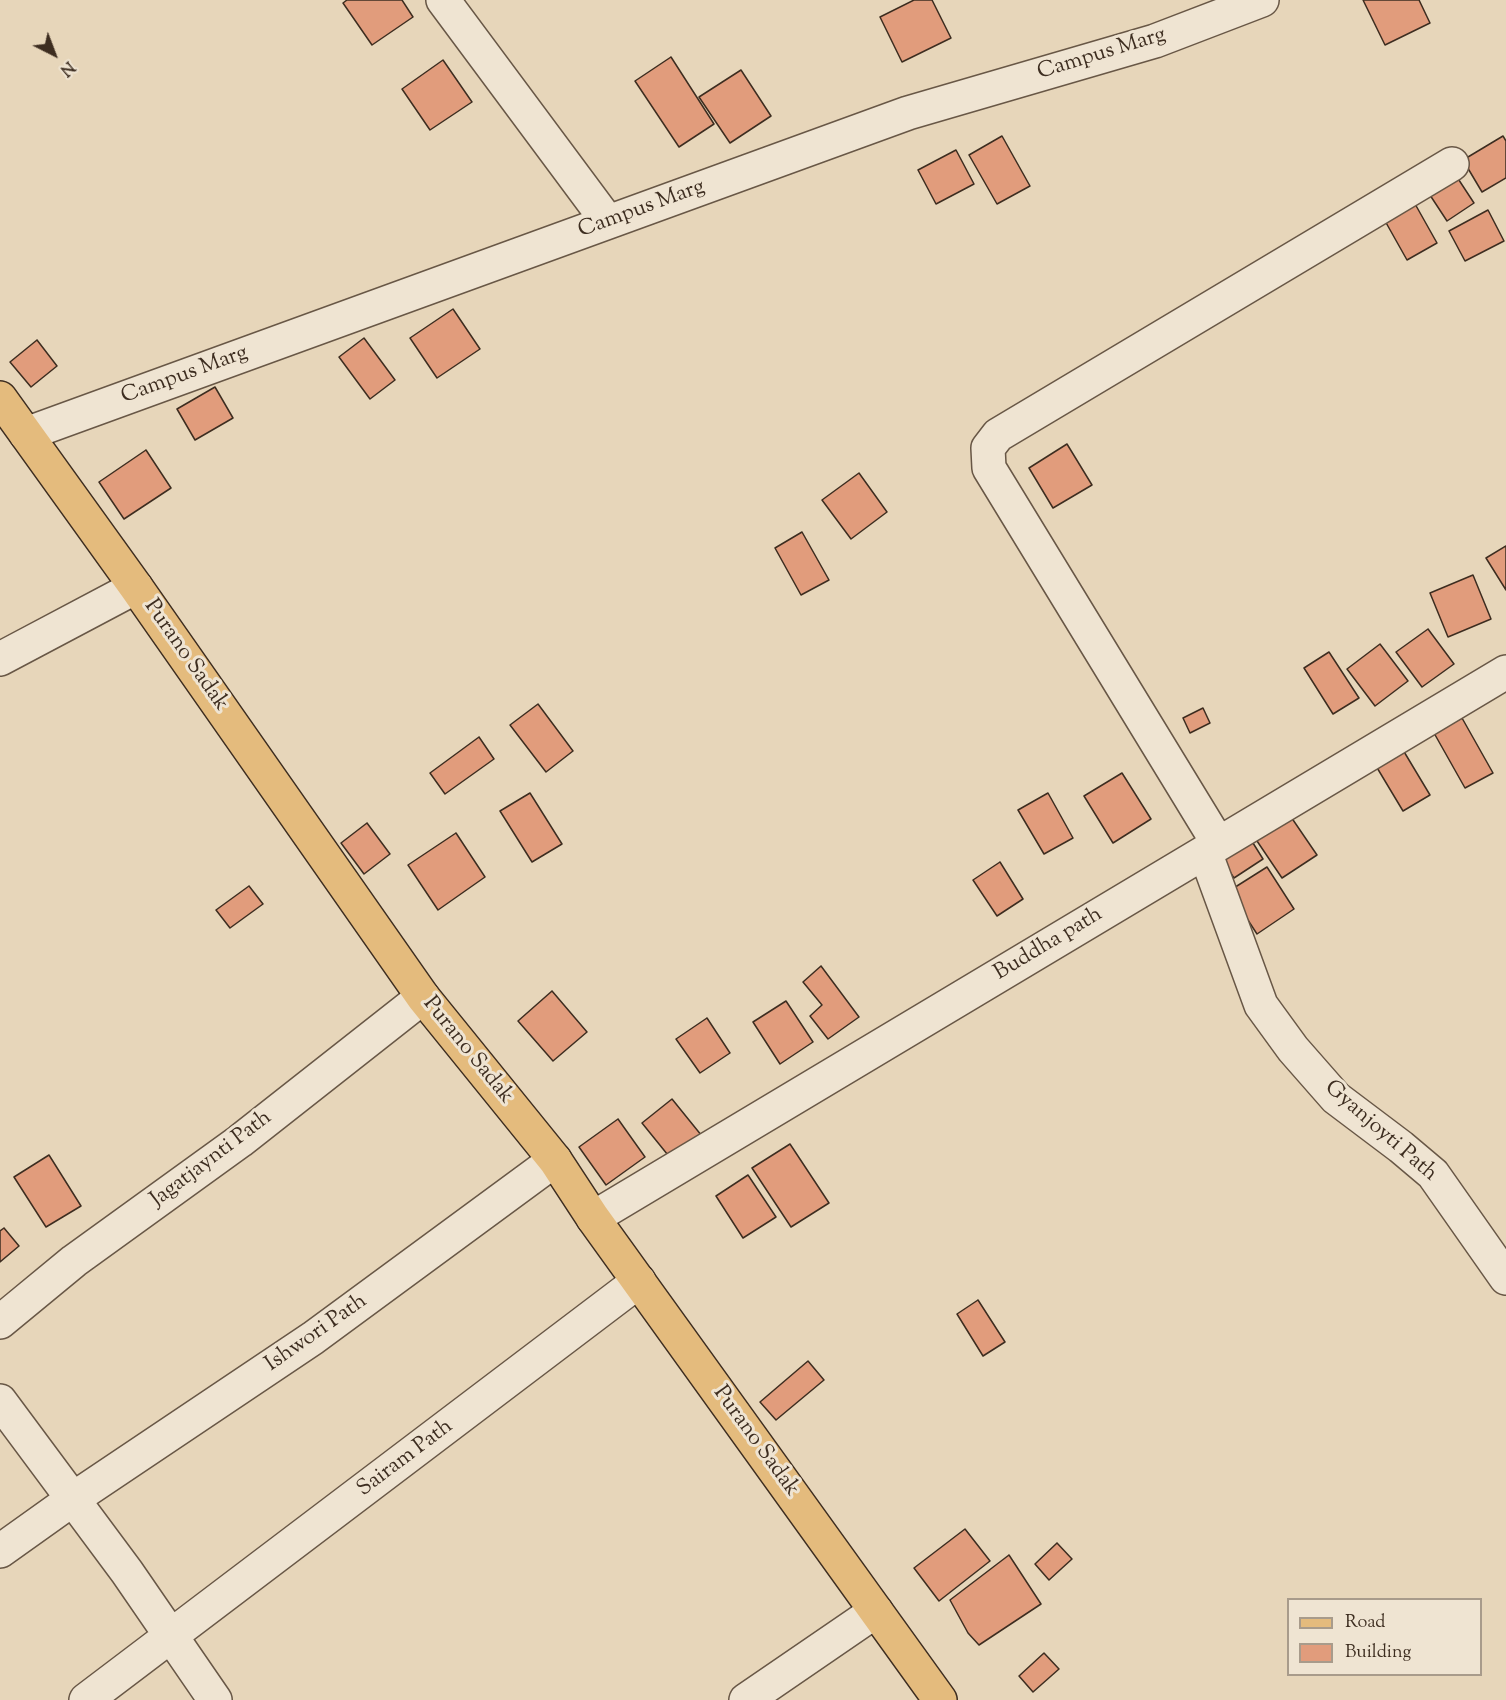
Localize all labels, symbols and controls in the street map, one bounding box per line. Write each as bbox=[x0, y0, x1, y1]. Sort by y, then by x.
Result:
street label: Campus Marg bbox=[1035, 23, 1169, 87]
north arrow bbox=[24, 24, 84, 84]
text: N bbox=[54, 55, 79, 81]
street label: Campus Marg bbox=[575, 175, 709, 245]
street label: Campus Marg bbox=[118, 341, 252, 411]
street label: Purano Sadak bbox=[137, 595, 233, 717]
street label: Buddha path bbox=[990, 902, 1108, 988]
street label: Purano Sadak bbox=[416, 992, 518, 1110]
street label: Gyanjoyti Path bbox=[1318, 1076, 1442, 1188]
street label: Jagatjaynti Path bbox=[146, 1106, 278, 1214]
street label: Ishwori Path bbox=[261, 1289, 373, 1379]
street label: Purano Sadak bbox=[706, 1382, 804, 1502]
street label: Sairam Path bbox=[353, 1414, 459, 1504]
legend bbox=[1287, 1598, 1482, 1676]
text: Road bbox=[1345, 1610, 1385, 1636]
text: Building bbox=[1345, 1640, 1411, 1666]

